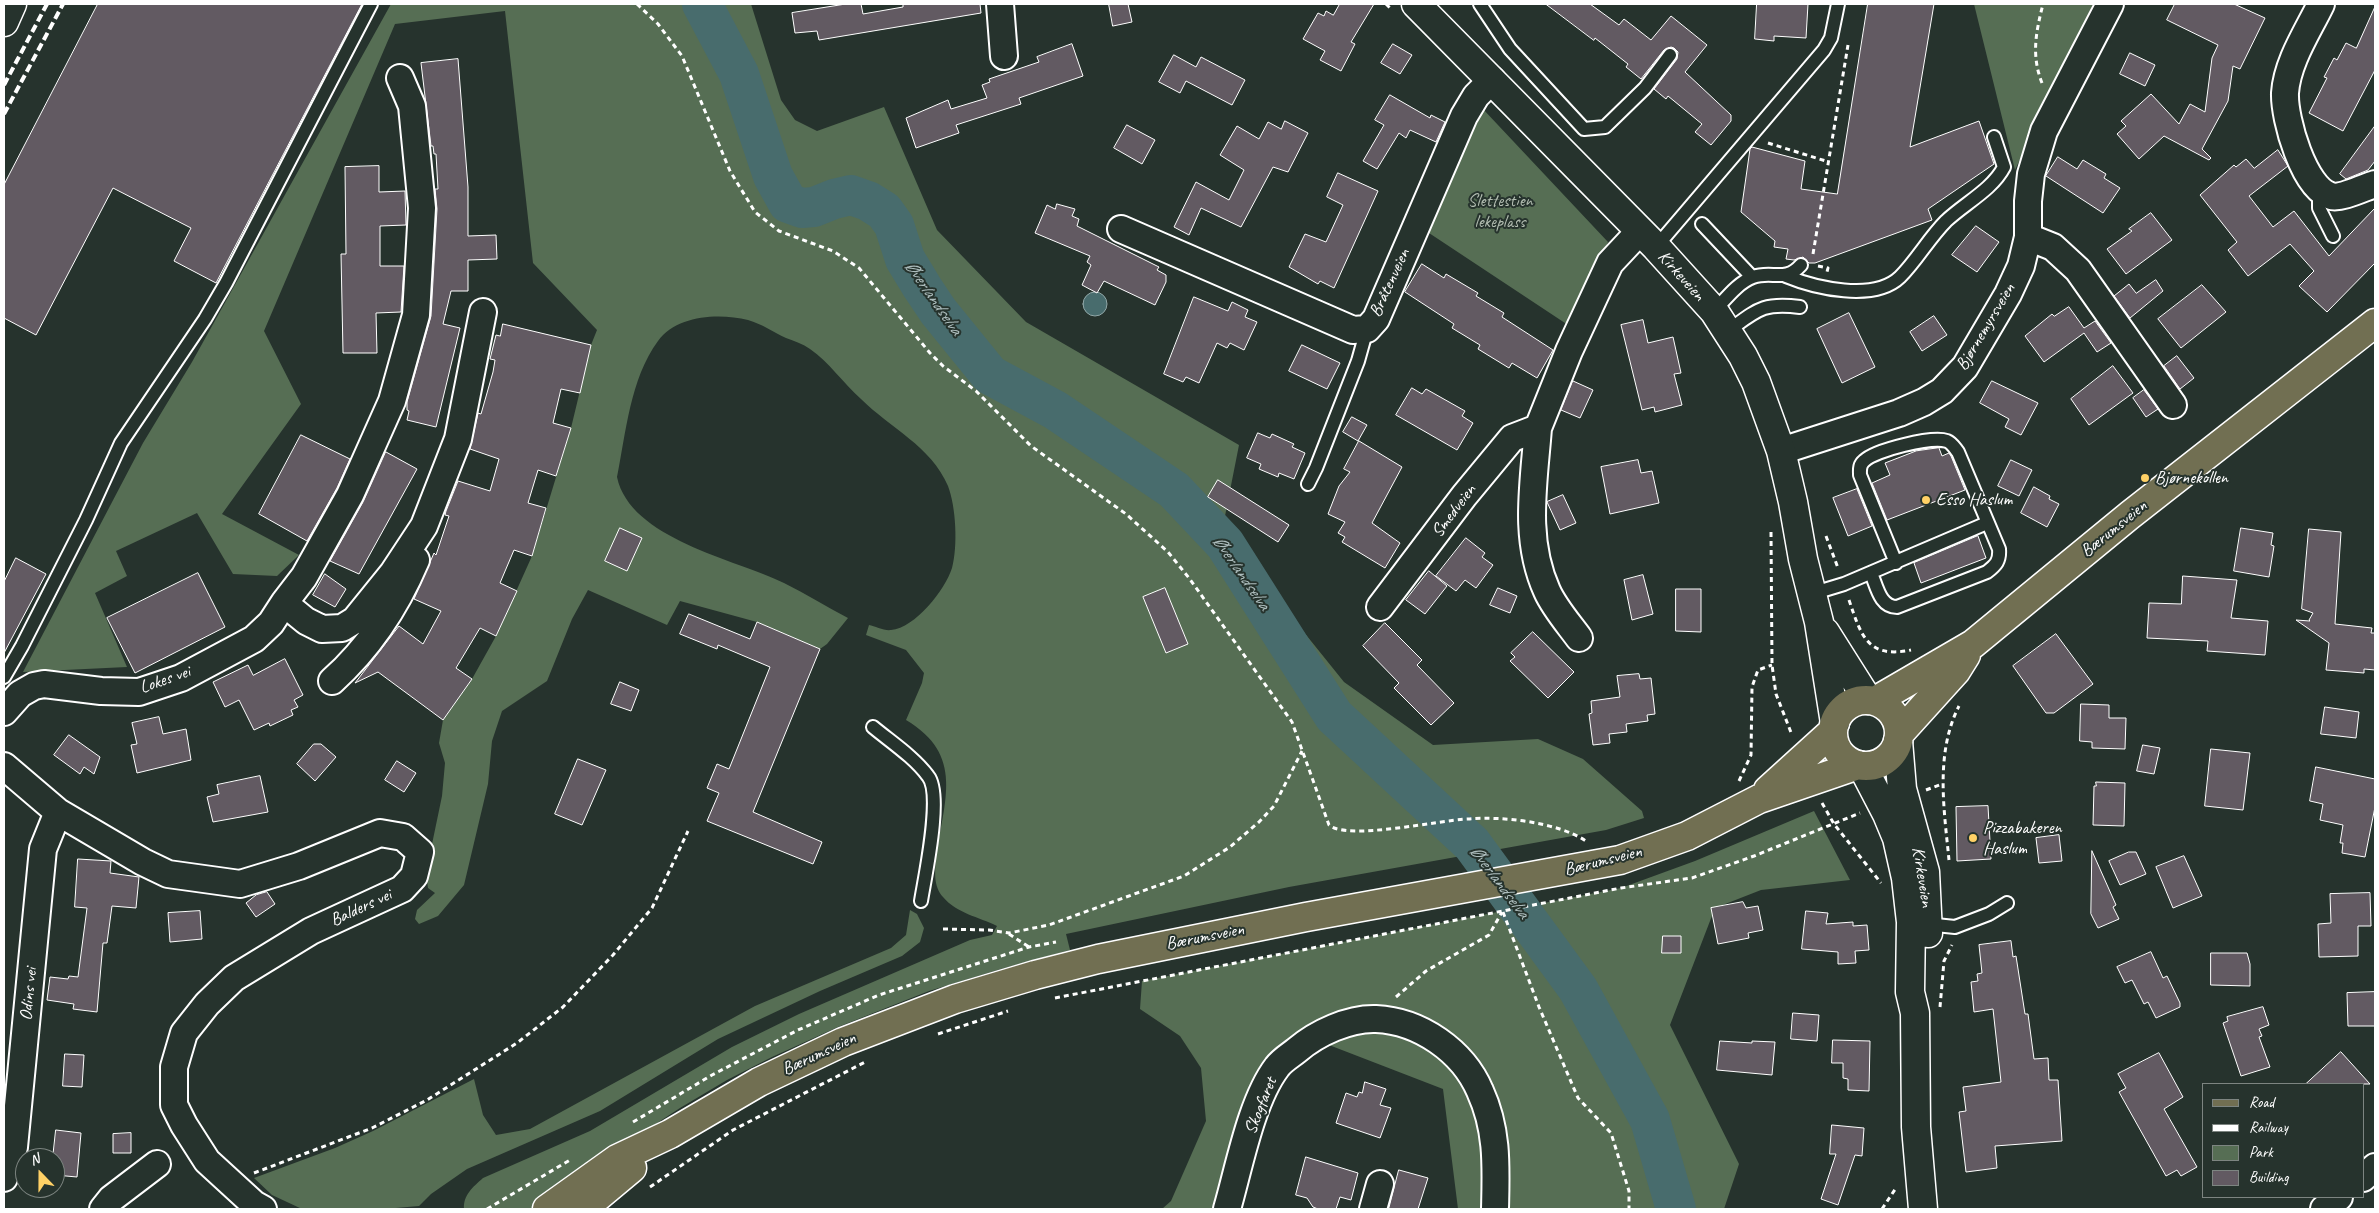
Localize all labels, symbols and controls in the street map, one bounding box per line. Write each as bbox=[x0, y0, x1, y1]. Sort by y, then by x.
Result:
park label: Slettestien lekeplass bbox=[1467, 190, 1533, 232]
street label: Bråtenveien bbox=[1365, 245, 1415, 321]
street label: Kirkeveien bbox=[1653, 246, 1709, 306]
water label: Øverlandselva bbox=[899, 256, 967, 340]
street label: Bjørnemyrsveien bbox=[1952, 279, 2020, 375]
place label: Bjørnekollen bbox=[2155, 467, 2228, 489]
marker: Bjørnekollen bbox=[2139, 472, 2151, 484]
street label: Smedveien bbox=[1427, 480, 1481, 542]
place label: Esso Haslum bbox=[1936, 489, 2012, 511]
marker: Esso Haslum bbox=[1920, 494, 1932, 506]
street label: Bærumsveien bbox=[2076, 496, 2152, 562]
water label: Øverlandselva bbox=[1207, 531, 1275, 615]
street label: Lokes vei bbox=[137, 661, 193, 699]
place label: Pizzabakeren Haslum bbox=[1983, 817, 2062, 860]
marker: Pizzabakeren Haslum bbox=[1967, 832, 1979, 844]
water label: Øverlandselva bbox=[1464, 841, 1534, 923]
street label: Bærumsveien bbox=[1562, 841, 1644, 881]
street label: Kirkeveien bbox=[1907, 845, 1937, 909]
street label: Balders vei bbox=[327, 884, 395, 932]
street label: Bærumsveien bbox=[1164, 919, 1246, 955]
street label: Odins vei bbox=[15, 966, 43, 1022]
street label: Bærumsveien bbox=[779, 1027, 859, 1081]
street label: Skogfaret bbox=[1240, 1075, 1282, 1137]
legend bbox=[2202, 1083, 2364, 1198]
text: Road bbox=[2249, 1093, 2274, 1112]
text: Railway bbox=[2249, 1118, 2288, 1137]
text: Park bbox=[2249, 1143, 2273, 1162]
north arrow bbox=[15, 1148, 65, 1198]
text: N bbox=[27, 1150, 42, 1169]
text: Building bbox=[2249, 1168, 2288, 1187]

